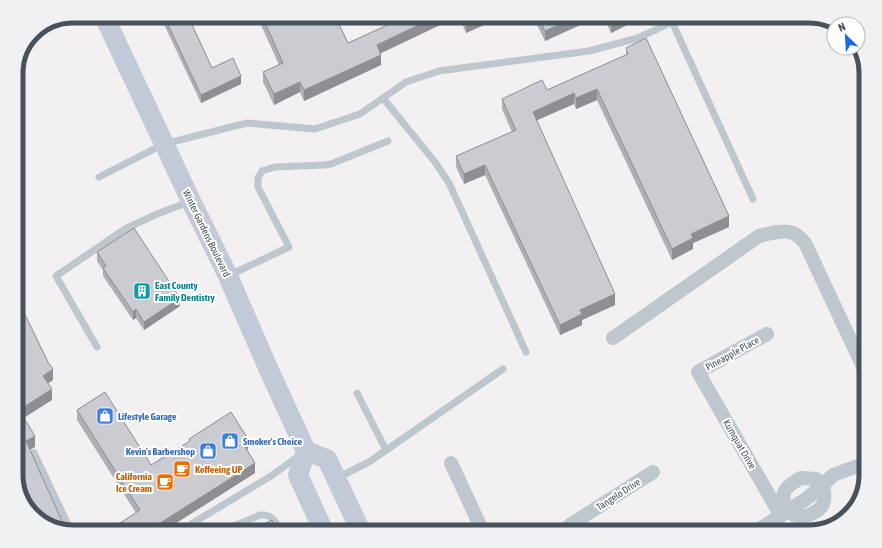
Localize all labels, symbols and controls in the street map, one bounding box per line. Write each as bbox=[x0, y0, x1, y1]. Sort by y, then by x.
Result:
north arrow bbox=[826, 16, 866, 56]
text: N bbox=[836, 20, 847, 34]
street label: Winter Gardens Boulevard bbox=[181, 188, 233, 279]
place label: East County Family Dentistry bbox=[155, 280, 216, 303]
building icon: East County Family Dentistry bbox=[132, 281, 152, 301]
street label: Pineapple Place bbox=[704, 334, 761, 373]
shop icon: Lifestyle Garage bbox=[95, 406, 115, 426]
place label: Lifestyle Garage bbox=[118, 411, 177, 422]
street label: Kumquat Drive bbox=[721, 418, 758, 471]
shop icon: Smoker's Choice bbox=[220, 431, 240, 451]
place label: Smoker's Choice bbox=[243, 436, 302, 447]
shop icon: Kevin's Barbershop bbox=[198, 441, 218, 461]
place label: Kevin's Barbershop bbox=[126, 446, 195, 457]
cafe icon: Koffeeing UP bbox=[172, 459, 192, 479]
place label: Koffeeing UP bbox=[195, 464, 243, 475]
place label: California Ice Cream bbox=[116, 471, 152, 494]
cafe icon: California Ice Cream bbox=[155, 472, 175, 492]
street label: Tangelo Drive bbox=[594, 476, 643, 513]

